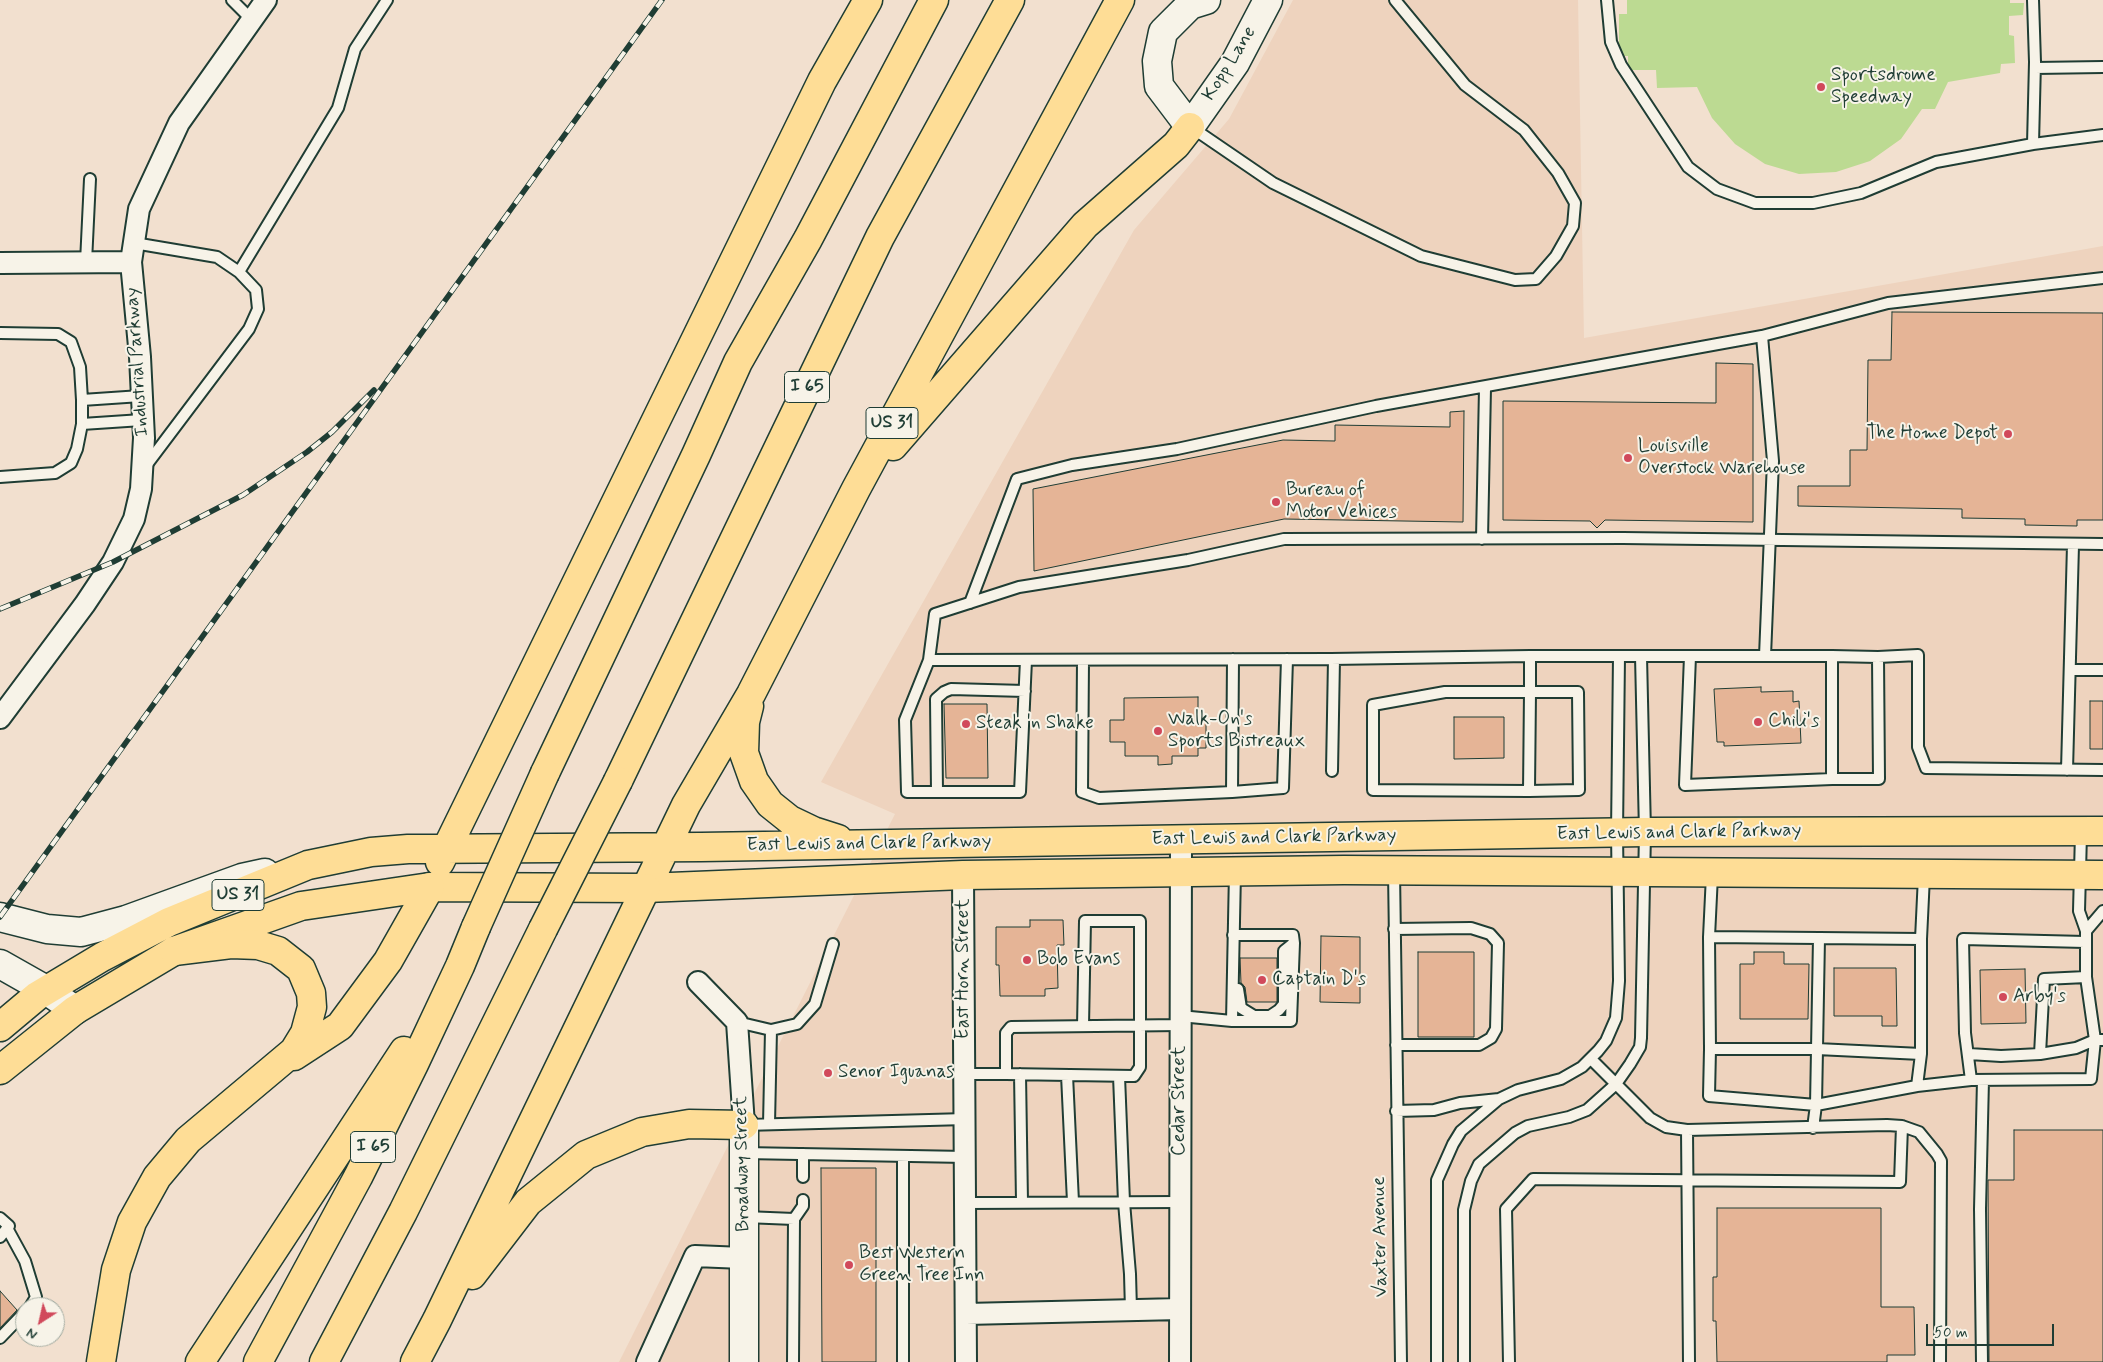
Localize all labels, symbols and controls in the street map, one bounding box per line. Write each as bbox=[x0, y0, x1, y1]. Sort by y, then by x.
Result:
street label: Kopp Lane bbox=[1198, 23, 1262, 105]
place label: Sportsdrome Speedway bbox=[1831, 65, 1936, 109]
marker: Sportsdrome Speedway bbox=[1815, 81, 1827, 93]
street label: Industrial Parkway bbox=[121, 287, 155, 437]
road number: I 65 bbox=[784, 372, 830, 402]
road number: US 31 bbox=[866, 408, 918, 438]
place label: The Home Depot bbox=[1867, 423, 1998, 445]
marker: The Home Depot bbox=[2002, 428, 2014, 440]
place label: Louisville Overstock Warehouse bbox=[1638, 436, 1806, 480]
marker: Louisville Overstock Warehouse bbox=[1622, 452, 1634, 464]
place label: Bureau of Motor Vehices bbox=[1286, 480, 1397, 524]
marker: Bureau of Motor Vehices bbox=[1270, 496, 1282, 508]
place label: Walk-On's Sports Bistreaux bbox=[1168, 709, 1305, 753]
place label: Chili's bbox=[1768, 711, 1819, 733]
place label: Steak 'n Shake bbox=[976, 713, 1094, 735]
marker: Chili's bbox=[1752, 716, 1764, 728]
marker: Steak 'n Shake bbox=[960, 718, 972, 730]
marker: Walk-On's Sports Bistreaux bbox=[1152, 725, 1164, 737]
street label: East Lewis and Clark Parkway bbox=[1557, 819, 1801, 847]
street label: East Lewis and Clark Parkway bbox=[1152, 824, 1396, 852]
street label: East Lewis and Clark Parkway bbox=[747, 830, 991, 858]
road number: US 31 bbox=[212, 880, 264, 910]
street label: East Horn Street bbox=[953, 899, 975, 1039]
place label: Bob Evans bbox=[1037, 949, 1120, 971]
marker: Bob Evans bbox=[1021, 954, 1033, 966]
place label: Captain D's bbox=[1272, 969, 1366, 991]
marker: Captain D's bbox=[1256, 974, 1268, 986]
place label: Arby's bbox=[2013, 986, 2066, 1008]
marker: Arby's bbox=[1997, 991, 2009, 1003]
street label: Cedar Street bbox=[1169, 1046, 1191, 1156]
place label: Senor Iguanas bbox=[838, 1062, 954, 1084]
marker: Senor Iguanas bbox=[822, 1067, 834, 1079]
street label: Broadway Street bbox=[730, 1096, 756, 1232]
road number: I 65 bbox=[350, 1132, 396, 1162]
street label: Vaxter Avenue bbox=[1369, 1176, 1393, 1298]
place label: Best Western Green Tree Inn bbox=[859, 1243, 985, 1287]
marker: Best Western Green Tree Inn bbox=[843, 1259, 855, 1271]
north arrow bbox=[15, 1297, 65, 1347]
scale bar bbox=[1928, 1314, 2056, 1346]
text: N bbox=[23, 1323, 41, 1344]
text: 50 m bbox=[1934, 1323, 1968, 1343]

